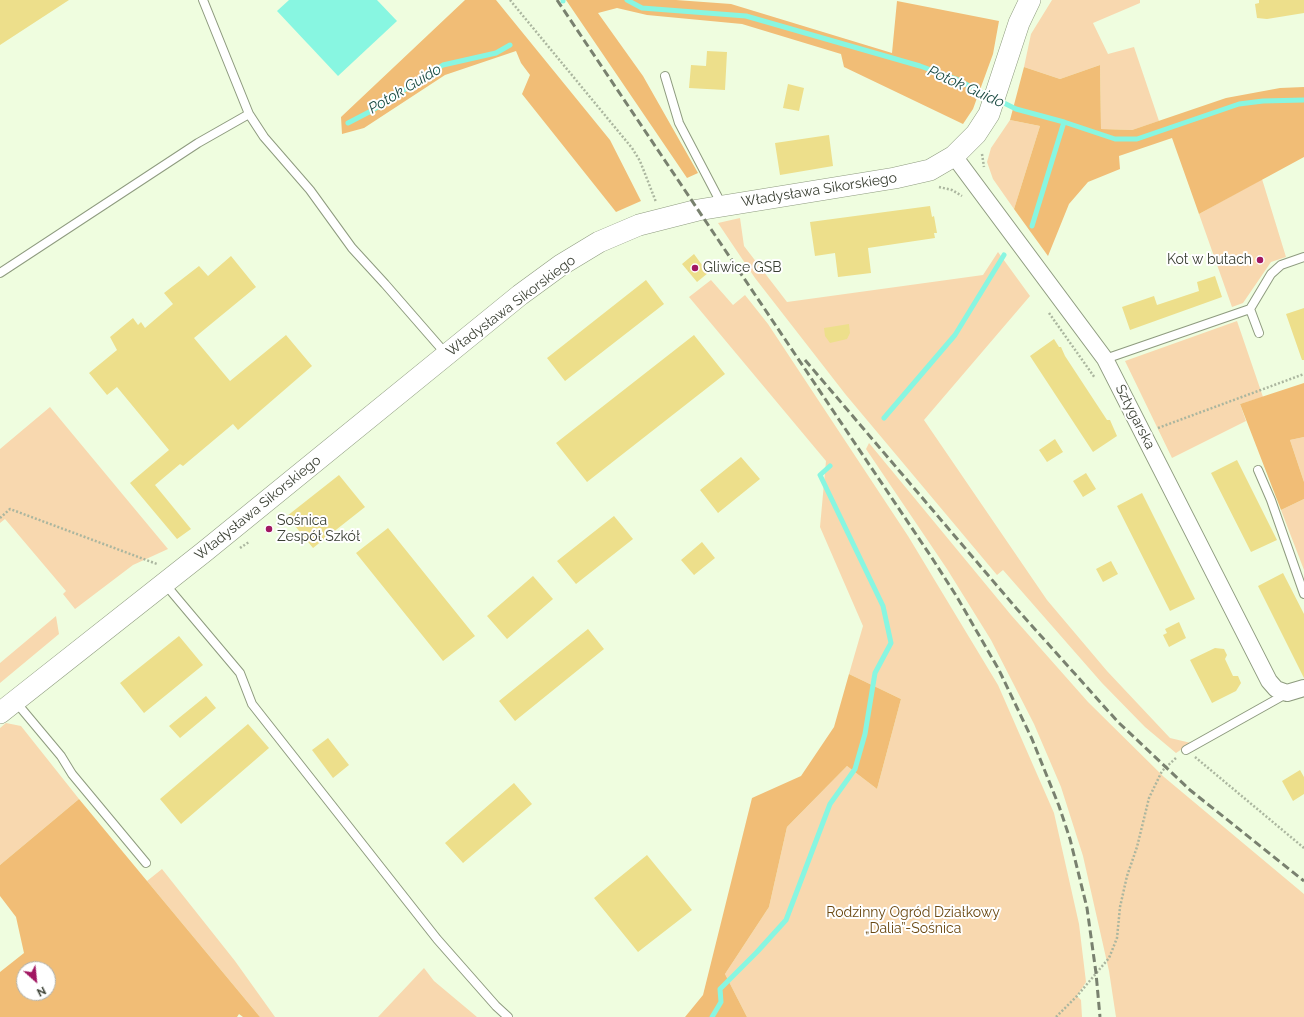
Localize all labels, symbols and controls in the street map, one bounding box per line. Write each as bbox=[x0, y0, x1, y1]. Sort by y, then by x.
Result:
water label: Potok Guido bbox=[365, 60, 445, 118]
water label: Potok Guido bbox=[925, 62, 1007, 112]
street label: Władysława Sikorskiego bbox=[740, 169, 898, 211]
street label: Władysława Sikorskiego bbox=[443, 252, 579, 360]
place label: Kot w butach bbox=[1167, 252, 1252, 268]
marker: Kot w butach bbox=[1255, 255, 1265, 265]
place label: Gliwice GSB bbox=[703, 260, 782, 276]
marker: Gliwice GSB bbox=[690, 263, 700, 273]
street label: Sztygarska bbox=[1112, 382, 1158, 452]
street label: Władysława Sikorskiego bbox=[192, 452, 324, 564]
place label: Sośnica Zespół Szkół bbox=[277, 513, 360, 546]
marker: Sośnica Zespół Szkół bbox=[264, 524, 274, 534]
park label: Rodzinny Ogród Działkowy „Dalia”-Sośnica bbox=[826, 905, 1000, 938]
north arrow bbox=[16, 961, 56, 1001]
text: N bbox=[35, 984, 48, 999]

